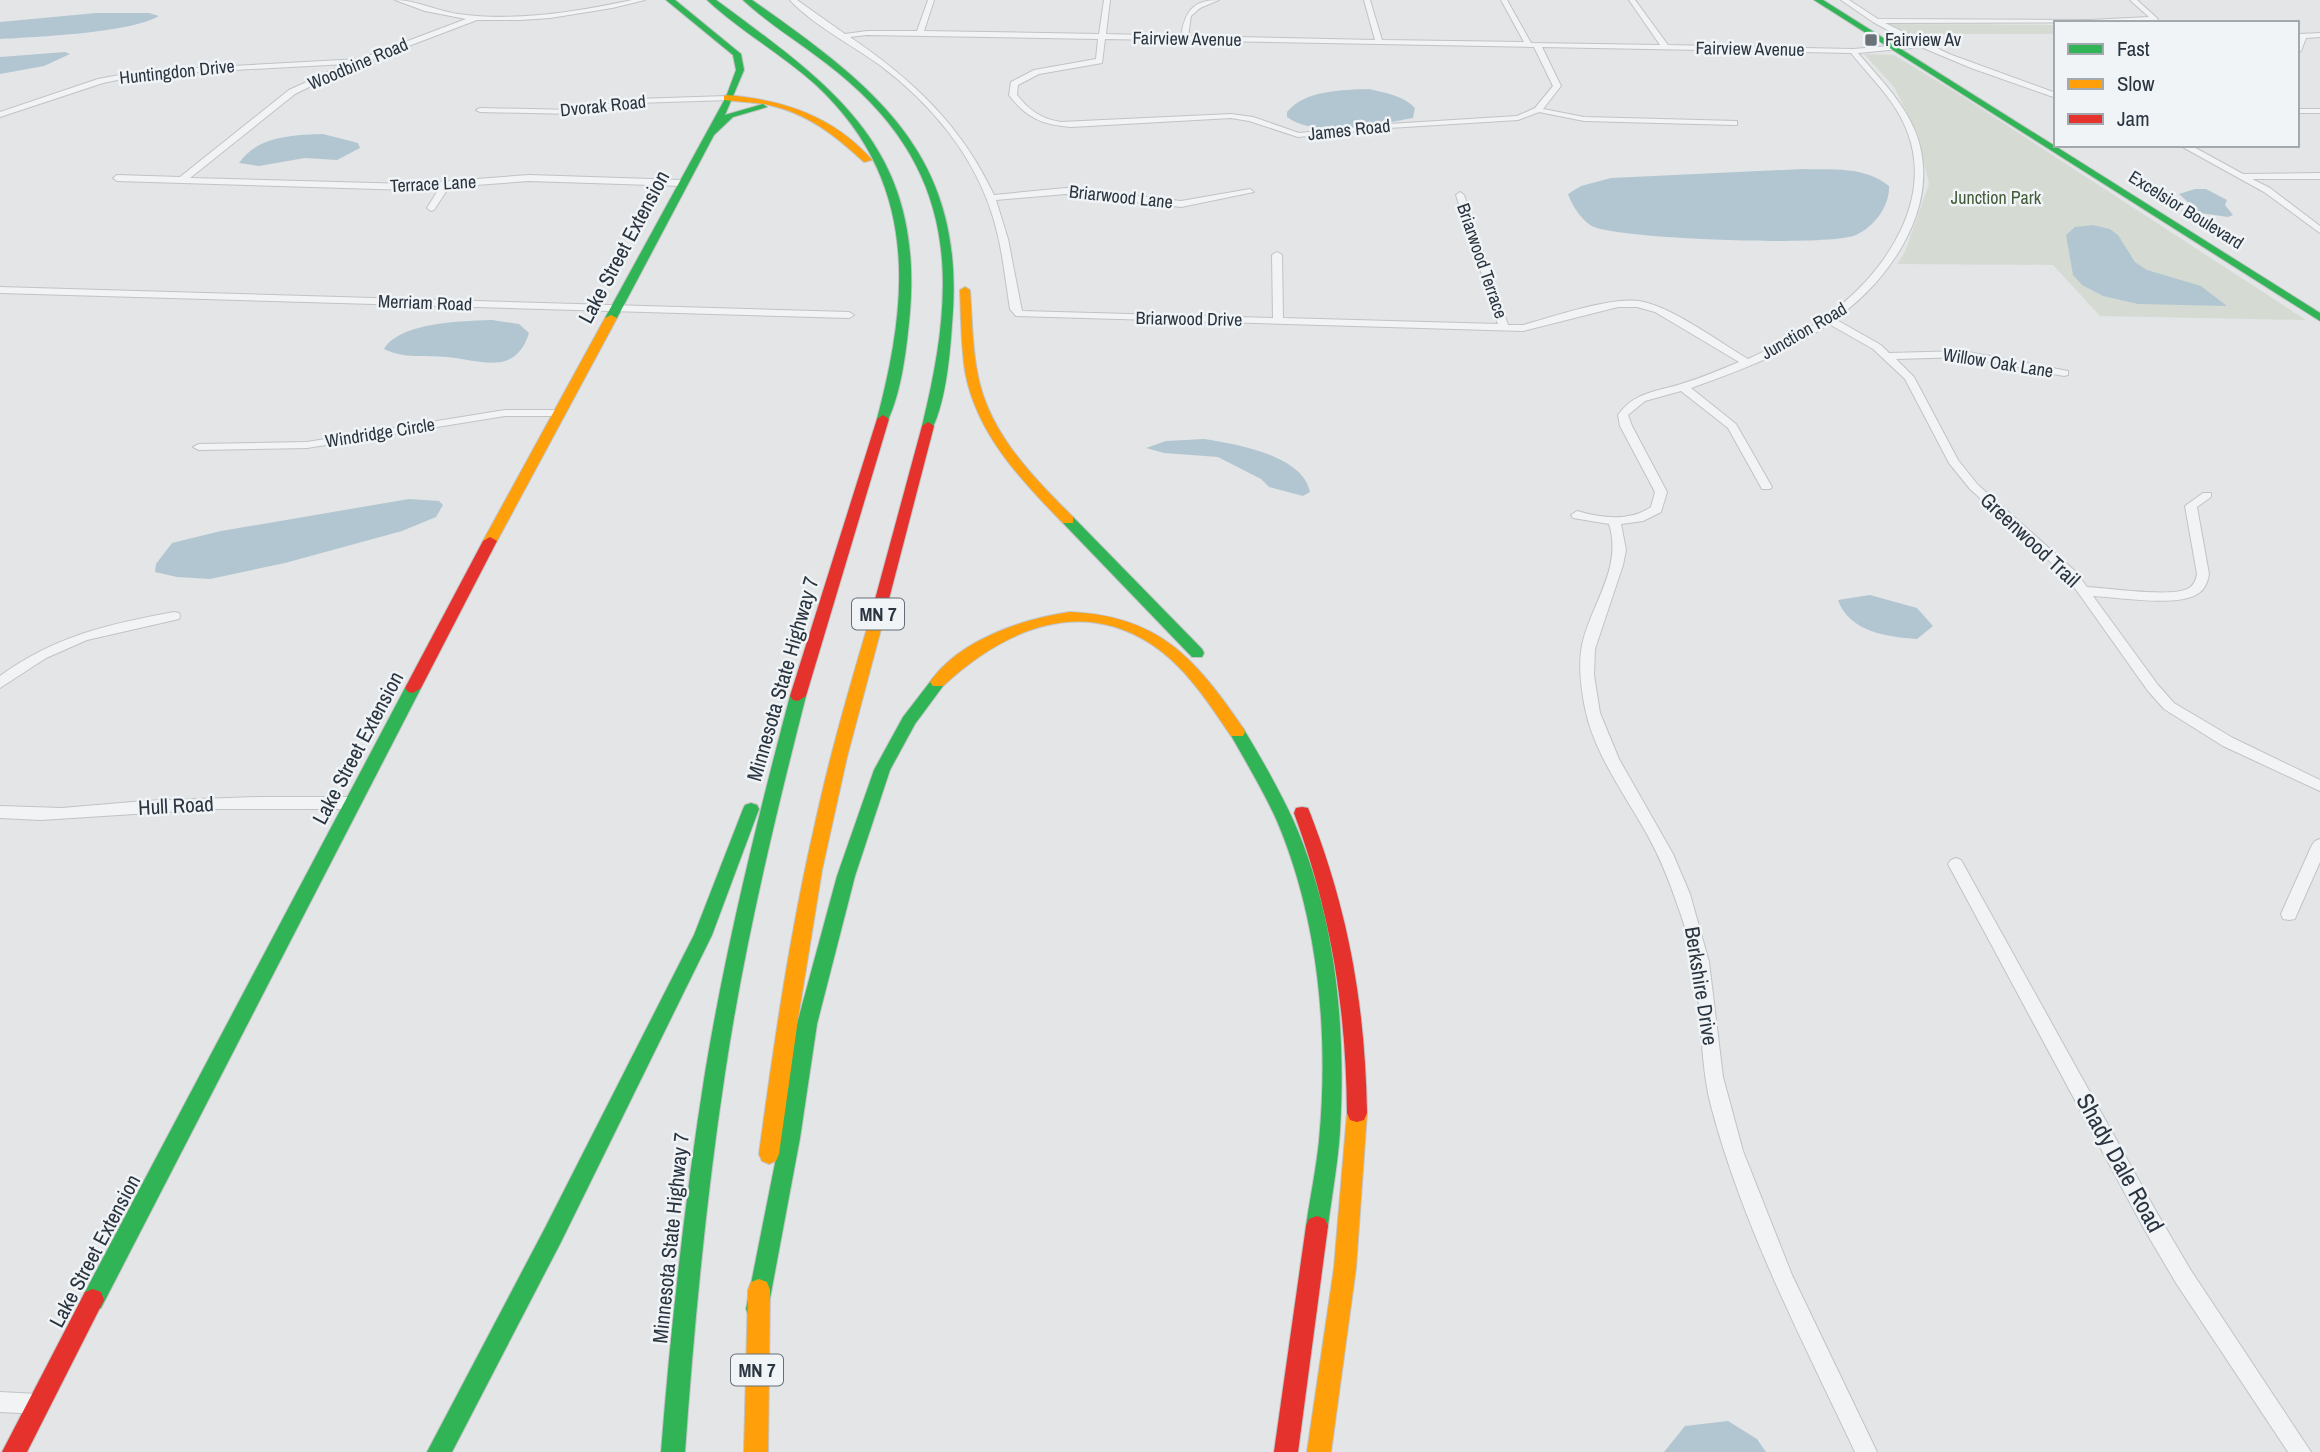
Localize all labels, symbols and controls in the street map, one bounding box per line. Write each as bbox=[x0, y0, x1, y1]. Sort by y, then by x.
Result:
legend bbox=[2054, 21, 2299, 147]
street label: Fairview Avenue bbox=[1132, 25, 1242, 52]
place label: Fairview Av bbox=[1885, 27, 1962, 52]
street label: Woodbine Road bbox=[304, 31, 412, 96]
marker: Fairview Av bbox=[1863, 32, 1879, 48]
text: Fast bbox=[2117, 34, 2150, 63]
street label: Fairview Avenue bbox=[1695, 35, 1805, 62]
street label: Huntingdon Drive bbox=[118, 53, 236, 90]
text: Slow bbox=[2117, 69, 2155, 98]
street label: Dvorak Road bbox=[559, 89, 647, 122]
text: Jam bbox=[2117, 104, 2150, 133]
street label: James Road bbox=[1306, 113, 1391, 146]
street label: Excelsior Boulevard bbox=[2124, 164, 2249, 255]
street label: Lake Street Extension bbox=[571, 165, 676, 328]
street label: Terrace Lane bbox=[389, 169, 477, 198]
street label: Briarwood Lane bbox=[1068, 179, 1174, 214]
park label: Junction Park bbox=[1951, 185, 2042, 210]
street label: Briarwood Terrace bbox=[1451, 200, 1514, 322]
street label: Merriam Road bbox=[377, 288, 473, 317]
street label: Junction Road bbox=[1756, 296, 1851, 365]
street label: Briarwood Drive bbox=[1135, 305, 1243, 332]
street label: Willow Oak Lane bbox=[1941, 341, 2055, 384]
street label: Windridge Circle bbox=[323, 411, 437, 454]
street label: Greenwood Trail bbox=[1974, 486, 2087, 594]
street label: Minnesota State Highway 7 bbox=[739, 573, 826, 785]
road number: MN 7 bbox=[852, 598, 904, 629]
street label: Lake Street Extension bbox=[305, 666, 410, 829]
street label: Hull Road bbox=[137, 789, 214, 822]
street label: Berkshire Drive bbox=[1678, 925, 1725, 1047]
street label: Shady Dale Road bbox=[2069, 1087, 2172, 1238]
street label: Minnesota State Highway 7 bbox=[645, 1131, 696, 1345]
street label: Lake Street Extension bbox=[42, 1169, 147, 1332]
road number: MN 7 bbox=[731, 1354, 783, 1386]

